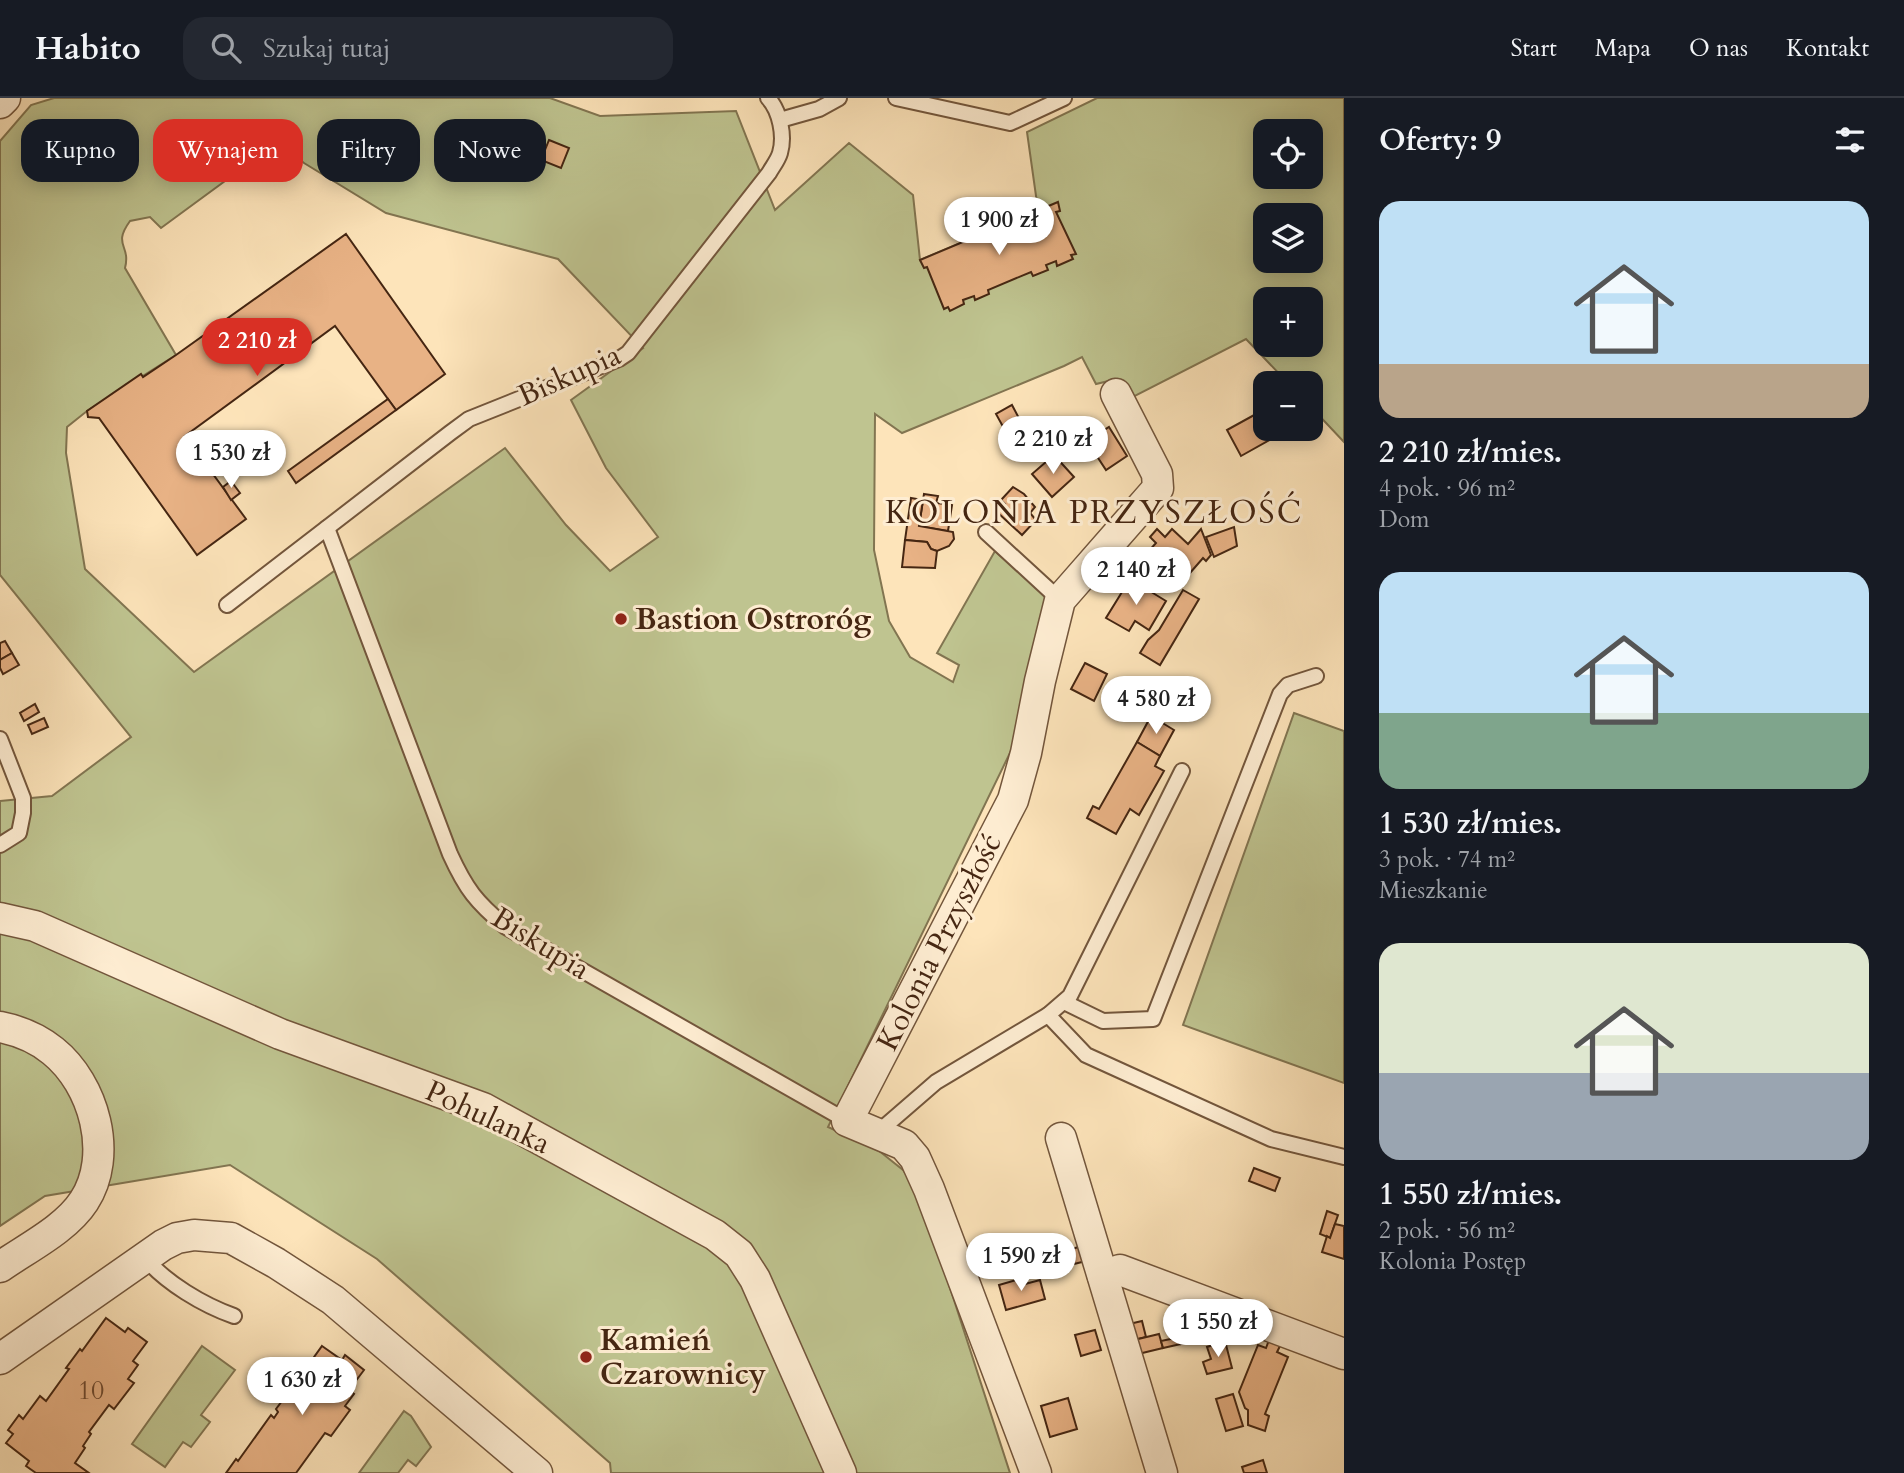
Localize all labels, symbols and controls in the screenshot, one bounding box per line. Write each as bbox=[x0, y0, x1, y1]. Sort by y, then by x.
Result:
search box bbox=[183, 17, 673, 80]
text: Habito bbox=[35, 26, 141, 71]
icon: search bbox=[207, 29, 245, 67]
text: Szukaj tutaj bbox=[263, 31, 390, 66]
text: Start bbox=[1510, 32, 1557, 65]
text: Mapa bbox=[1595, 32, 1651, 65]
text: O nas bbox=[1689, 32, 1748, 65]
text: Kontakt bbox=[1786, 32, 1869, 65]
chip: Kupno bbox=[21, 119, 139, 182]
chip: Wynajem bbox=[153, 119, 303, 182]
chip: Filtry bbox=[317, 119, 420, 182]
chip: Nowe bbox=[434, 119, 546, 182]
map controls bbox=[1253, 119, 1323, 441]
button: locate bbox=[1253, 119, 1323, 189]
text: Oferty: 9 bbox=[1379, 120, 1501, 161]
icon: filters bbox=[1831, 121, 1869, 159]
pin: 1 900 zł bbox=[927, 198, 1071, 257]
button: layers bbox=[1253, 203, 1323, 273]
text: 1 900 zł bbox=[960, 204, 1038, 235]
icon: home bbox=[1561, 246, 1687, 372]
button: + bbox=[1253, 287, 1323, 357]
pin: 2 210 zł bbox=[185, 318, 329, 378]
text: 2 210 zł bbox=[218, 325, 296, 356]
street label: Biskupia bbox=[511, 335, 627, 416]
button: − bbox=[1253, 371, 1323, 441]
pin: 2 210 zł bbox=[981, 416, 1125, 476]
text: 2 210 zł bbox=[1014, 423, 1092, 454]
pin: 1 530 zł bbox=[159, 430, 303, 490]
text: 2 210 zł/mies. bbox=[1379, 432, 1562, 473]
text: 1 530 zł bbox=[192, 437, 270, 468]
text: 4 pok. · 96 m² bbox=[1379, 473, 1515, 504]
district label: KOLONIA PRZYSZŁOŚĆ bbox=[885, 491, 1303, 535]
text: Dom bbox=[1379, 504, 1430, 535]
pin: 2 140 zł bbox=[1064, 547, 1208, 607]
text: 2 140 zł bbox=[1097, 554, 1175, 585]
place label: Bastion Ostroróg bbox=[635, 599, 871, 640]
marker: Bastion Ostroróg bbox=[613, 611, 629, 627]
icon: home bbox=[1561, 617, 1687, 743]
pin: 4 580 zł bbox=[1084, 676, 1228, 736]
text: 4 580 zł bbox=[1117, 683, 1195, 714]
text: 1 530 zł/mies. bbox=[1379, 803, 1562, 844]
street label: Kolonia Przyszłość bbox=[867, 827, 1012, 1058]
text: 3 pok. · 74 m² bbox=[1379, 844, 1515, 875]
text: Mieszkanie bbox=[1379, 875, 1488, 906]
street label: Biskupia bbox=[484, 897, 598, 990]
icon: home bbox=[1561, 988, 1687, 1114]
street label: Pohulanka bbox=[419, 1071, 557, 1164]
text: 1 550 zł/mies. bbox=[1379, 1174, 1562, 1215]
text: 2 pok. · 56 m² bbox=[1379, 1215, 1515, 1246]
pin: 1 590 zł bbox=[949, 1234, 1093, 1293]
text: 1 590 zł bbox=[982, 1240, 1060, 1271]
text: Kolonia Postęp bbox=[1379, 1246, 1526, 1277]
pin: 1 550 zł bbox=[1146, 1300, 1290, 1359]
text: 1 550 zł bbox=[1179, 1306, 1257, 1337]
place label: Kamień Czarownicy bbox=[600, 1320, 766, 1395]
marker: Kamień Czarownicy bbox=[578, 1349, 594, 1365]
pin: 1 630 zł bbox=[230, 1358, 374, 1417]
text: 1 630 zł bbox=[263, 1364, 341, 1395]
house number: 10 bbox=[78, 1373, 104, 1408]

